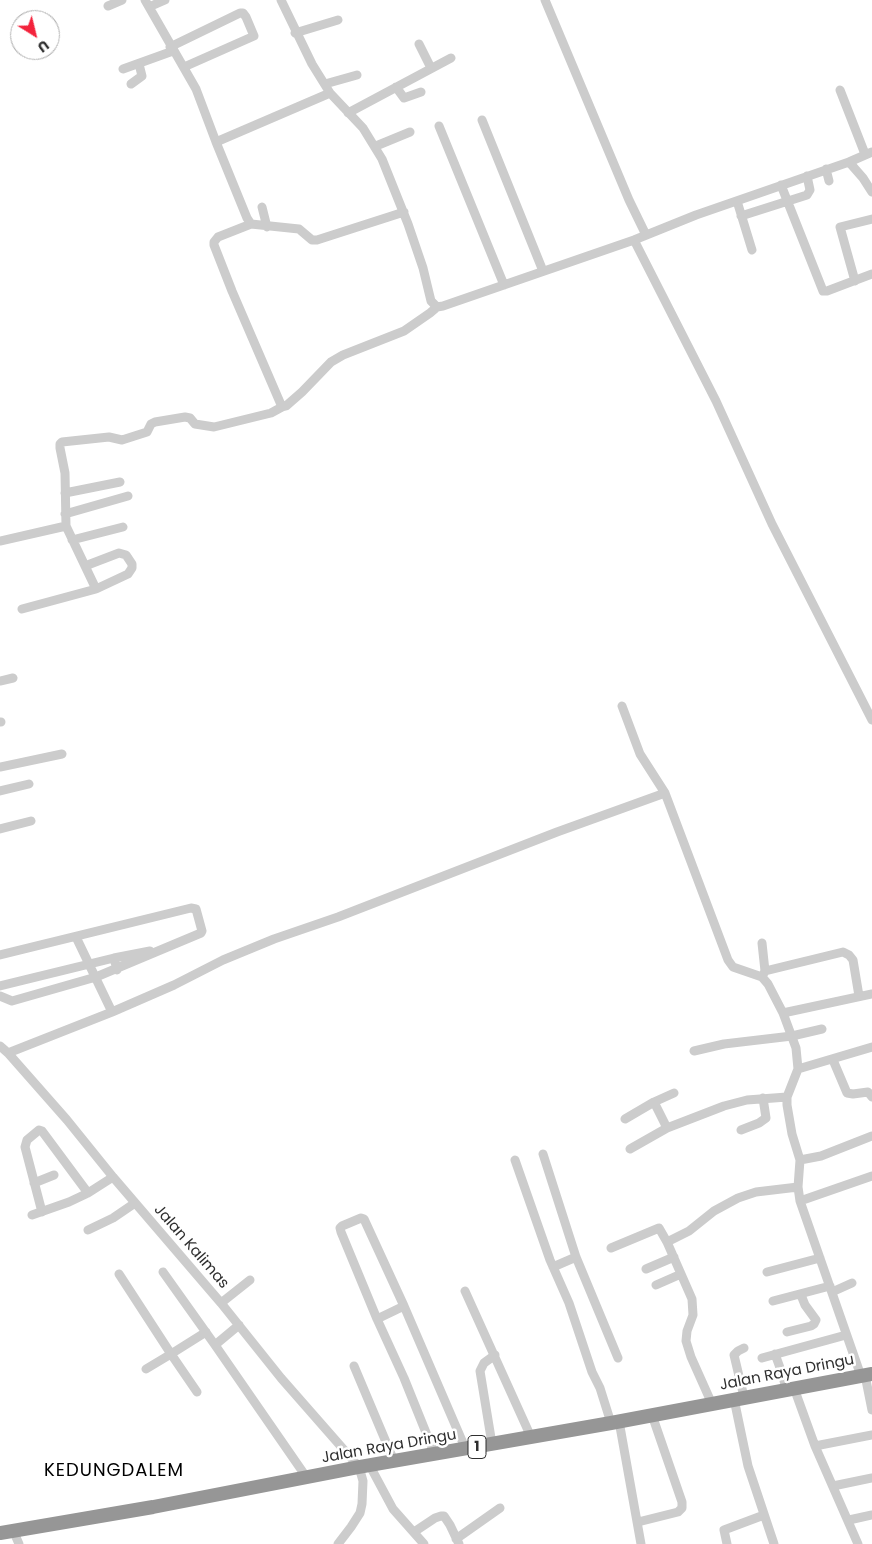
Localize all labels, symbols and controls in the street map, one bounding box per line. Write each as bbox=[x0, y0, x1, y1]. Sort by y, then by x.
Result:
north arrow bbox=[10, 10, 60, 60]
text: U bbox=[33, 35, 53, 57]
street label: Jalan Kalimas bbox=[150, 1201, 232, 1293]
street label: Jalan Raya Dringu bbox=[718, 1351, 856, 1395]
street label: Jalan Raya Dringu bbox=[320, 1426, 458, 1468]
road number: 1 bbox=[468, 1435, 486, 1458]
district label: KEDUNGDALEM bbox=[43, 1460, 185, 1482]

